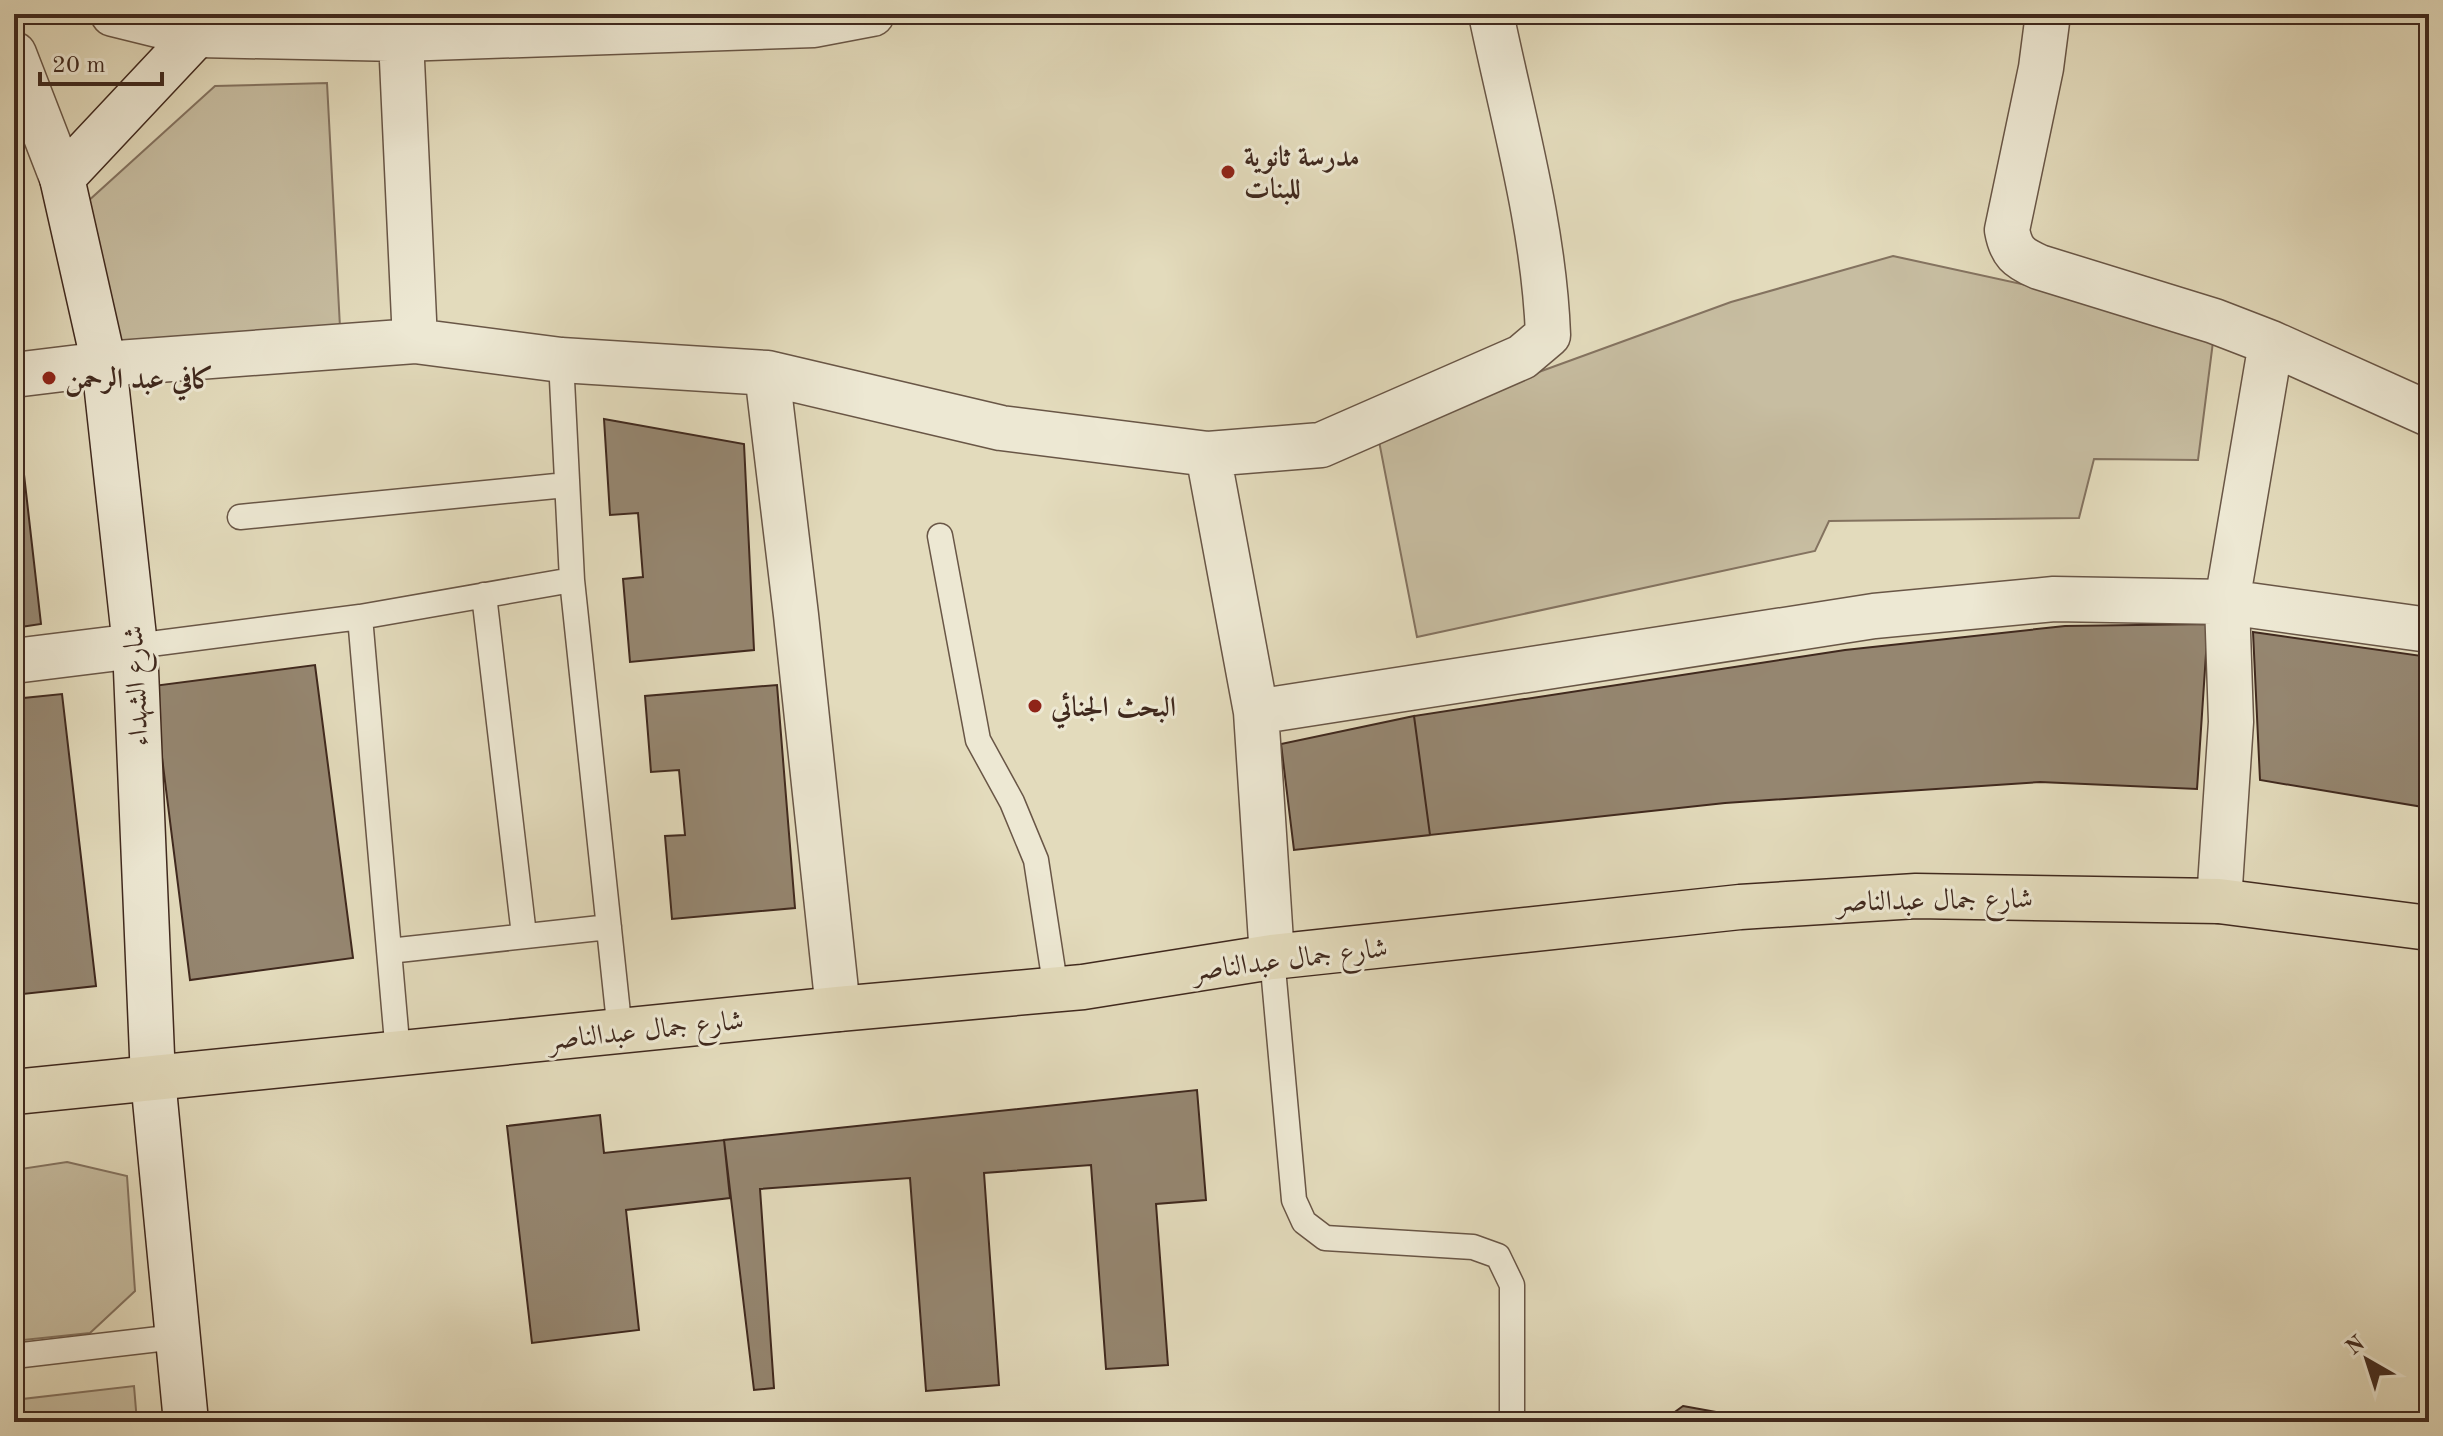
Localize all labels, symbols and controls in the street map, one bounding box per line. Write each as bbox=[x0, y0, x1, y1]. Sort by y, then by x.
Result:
scale bar bbox=[40, 36, 162, 86]
text: 20 m bbox=[52, 54, 106, 78]
place label: مدرسة ثانوية للبنات bbox=[1244, 144, 1360, 205]
marker: مدرسة ثانوية للبنات bbox=[1219, 163, 1237, 181]
place label: كافي عبد الرحمن bbox=[65, 365, 214, 401]
marker: كافي عبد الرحمن bbox=[40, 369, 58, 387]
street label: شارع الشهداء bbox=[121, 624, 162, 747]
place label: البحث الجنائي bbox=[1050, 692, 1176, 729]
marker: البحث الجنائي bbox=[1026, 697, 1044, 715]
street label: شارع جمال عبدالناصر bbox=[1834, 886, 2033, 925]
street label: شارع جمال عبدالناصر bbox=[1188, 935, 1390, 994]
street label: شارع جمال عبدالناصر bbox=[544, 1008, 746, 1063]
north arrow bbox=[2327, 1320, 2407, 1400]
text: N bbox=[2342, 1332, 2369, 1360]

